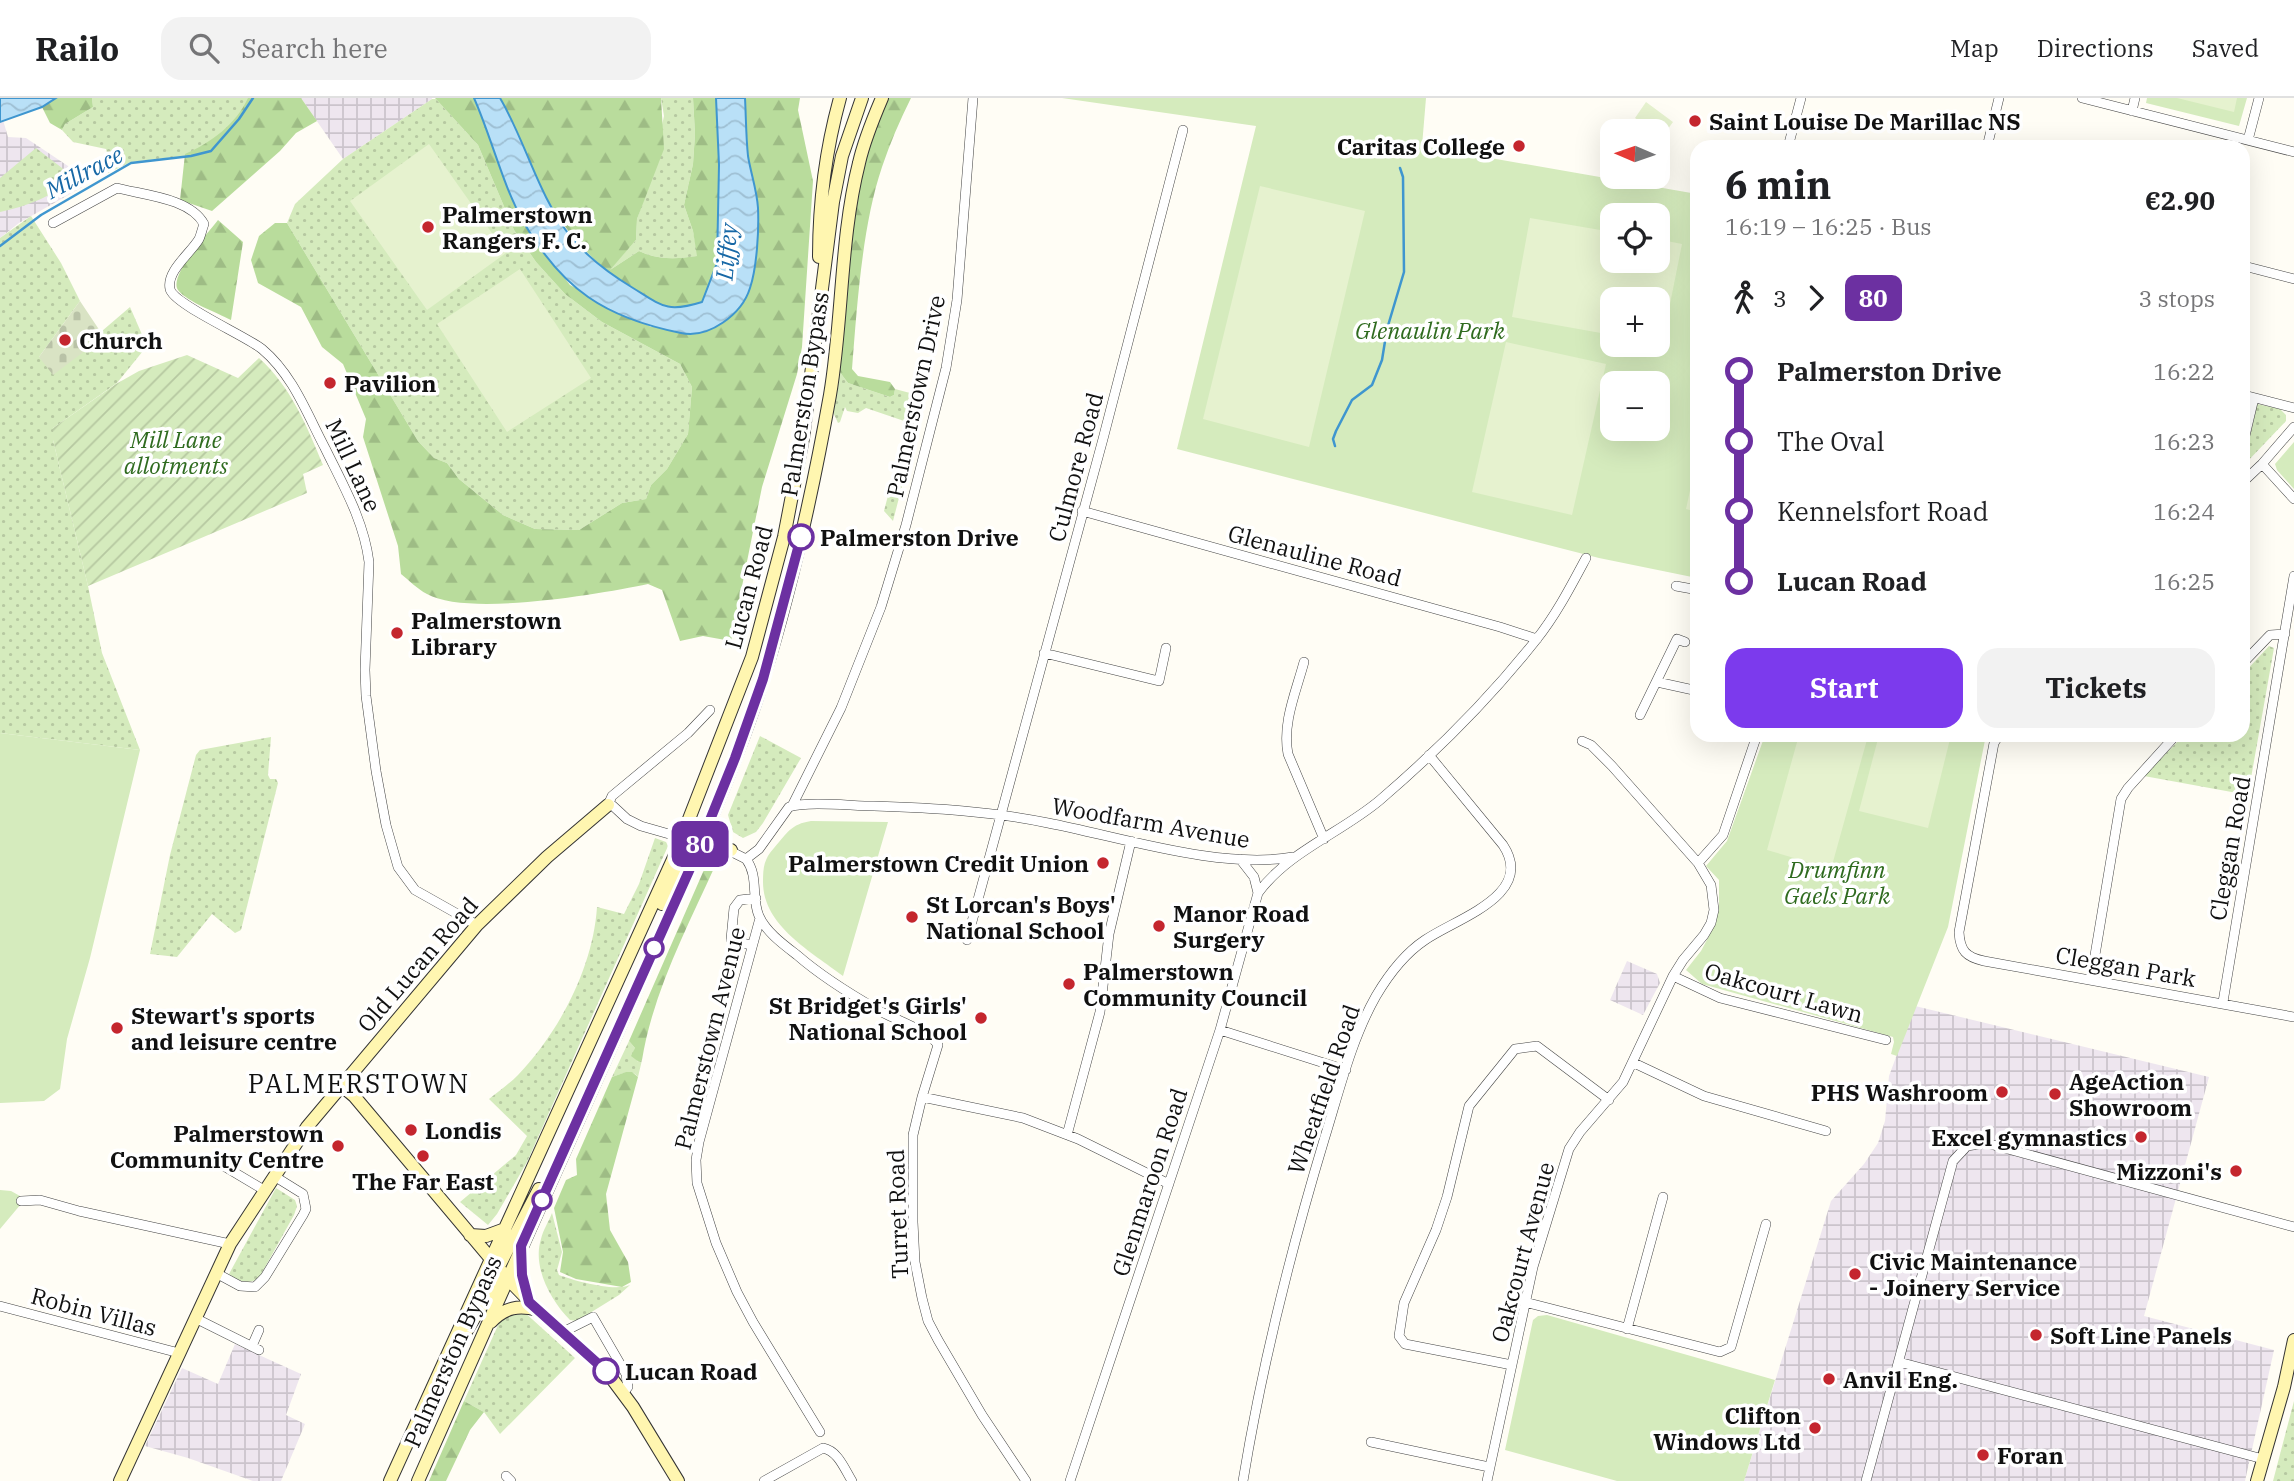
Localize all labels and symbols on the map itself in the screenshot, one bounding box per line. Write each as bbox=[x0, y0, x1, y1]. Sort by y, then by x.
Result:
place label: Saint Louise De Marillac NS bbox=[1709, 106, 2021, 136]
marker: Saint Louise De Marillac NS bbox=[1687, 113, 1703, 129]
north arrow bbox=[1600, 119, 1670, 189]
place label: Caritas College bbox=[1337, 131, 1505, 161]
water label: Millrace bbox=[39, 138, 129, 206]
marker: Caritas College bbox=[1511, 138, 1527, 154]
place label: Palmerstown Rangers F. C. bbox=[442, 199, 593, 255]
marker: Palmerstown Rangers F. C. bbox=[420, 219, 436, 235]
water label: Liffey bbox=[708, 220, 745, 282]
street label: Palmerston Bypass bbox=[773, 289, 835, 499]
street label: Palmerstown Drive bbox=[879, 292, 951, 500]
park label: Glenaulin Park bbox=[1355, 315, 1506, 345]
place label: Church bbox=[79, 325, 163, 355]
marker: Church bbox=[57, 332, 73, 348]
place label: Pavilion bbox=[344, 368, 437, 398]
marker: Pavilion bbox=[322, 375, 338, 391]
street label: Culmore Road bbox=[1041, 389, 1109, 545]
street label: Mill Lane bbox=[319, 413, 389, 517]
park label: Mill Lane allotments bbox=[124, 424, 229, 480]
street label: Glenauline Road bbox=[1225, 517, 1405, 593]
street label: Lucan Road bbox=[717, 522, 779, 652]
place label: Palmerston Drive bbox=[820, 522, 1019, 552]
marker: Palmerston Drive bbox=[788, 524, 814, 550]
place label: Palmerstown Library bbox=[411, 605, 562, 661]
marker: Palmerstown Library bbox=[389, 625, 405, 641]
street label: Cleggan Road bbox=[2202, 773, 2256, 923]
street label: Woodfarm Avenue bbox=[1050, 790, 1252, 854]
line badge: 80 bbox=[668, 821, 732, 867]
place label: Palmerstown Credit Union bbox=[788, 848, 1089, 878]
park label: Drumfinn Gaels Park bbox=[1784, 854, 1891, 910]
marker: Palmerstown Credit Union bbox=[1095, 855, 1111, 871]
place label: St Lorcan's Boys' National School bbox=[926, 889, 1116, 945]
street label: Old Lucan Road bbox=[350, 890, 484, 1038]
place label: Manor Road Surgery bbox=[1173, 898, 1310, 954]
marker: St Lorcan's Boys' National School bbox=[904, 909, 920, 925]
marker: Manor Road Surgery bbox=[1151, 918, 1167, 934]
street label: Palmerstown Avenue bbox=[667, 923, 751, 1153]
unlabelled marker bbox=[644, 938, 664, 958]
street label: Cleggan Park bbox=[2054, 939, 2199, 993]
street label: Oakcourt Lawn bbox=[1701, 955, 1867, 1029]
place label: Palmerstown Community Council bbox=[1083, 956, 1307, 1012]
marker: Palmerstown Community Council bbox=[1061, 976, 1077, 992]
place label: St Bridget's Girls' National School bbox=[769, 990, 967, 1046]
place label: Stewart's sports and leisure centre bbox=[131, 1000, 337, 1056]
street label: Wheatfield Road bbox=[1280, 1000, 1366, 1178]
marker: St Bridget's Girls' National School bbox=[973, 1010, 989, 1026]
marker: Stewart's sports and leisure centre bbox=[109, 1020, 125, 1036]
district label: PALMERSTOWN bbox=[248, 1066, 470, 1100]
place label: AgeAction Showroom bbox=[2069, 1066, 2192, 1122]
place label: PHS Washroom bbox=[1811, 1077, 1988, 1107]
street label: Glenmaroon Road bbox=[1104, 1084, 1194, 1280]
marker: PHS Washroom bbox=[1994, 1084, 2010, 1100]
marker: AgeAction Showroom bbox=[2047, 1086, 2063, 1102]
place label: Londis bbox=[425, 1115, 502, 1145]
place label: Palmerstown Community Centre bbox=[110, 1118, 324, 1174]
marker: Londis bbox=[403, 1122, 419, 1138]
place label: Excel gymnastics bbox=[1931, 1122, 2127, 1152]
marker: Excel gymnastics bbox=[2133, 1129, 2149, 1145]
marker: Palmerstown Community Centre bbox=[330, 1138, 346, 1154]
marker: The Far East bbox=[415, 1148, 431, 1164]
street label: Turret Road bbox=[880, 1149, 914, 1279]
place label: Mizzoni's bbox=[2116, 1156, 2222, 1186]
street label: Oakcourt Avenue bbox=[1483, 1158, 1561, 1346]
marker: Mizzoni's bbox=[2228, 1163, 2244, 1179]
place label: The Far East bbox=[352, 1166, 494, 1196]
unlabelled marker bbox=[532, 1190, 552, 1210]
place label: Civic Maintenance - Joinery Service bbox=[1869, 1246, 2077, 1302]
street label: Palmerston Bypass bbox=[396, 1250, 508, 1452]
marker: Civic Maintenance - Joinery Service bbox=[1847, 1266, 1863, 1282]
street label: Robin Villas bbox=[28, 1280, 160, 1342]
place label: Soft Line Panels bbox=[2050, 1320, 2232, 1350]
marker: Soft Line Panels bbox=[2028, 1327, 2044, 1343]
place label: Lucan Road bbox=[625, 1356, 758, 1386]
marker: Lucan Road bbox=[593, 1358, 619, 1384]
place label: Anvil Eng. bbox=[1843, 1364, 1958, 1394]
marker: Anvil Eng. bbox=[1821, 1371, 1837, 1387]
place label: Clifton Windows Ltd bbox=[1653, 1400, 1801, 1456]
marker: Clifton Windows Ltd bbox=[1807, 1420, 1823, 1436]
place label: Foran bbox=[1997, 1440, 2064, 1470]
marker: Foran bbox=[1975, 1447, 1991, 1463]

